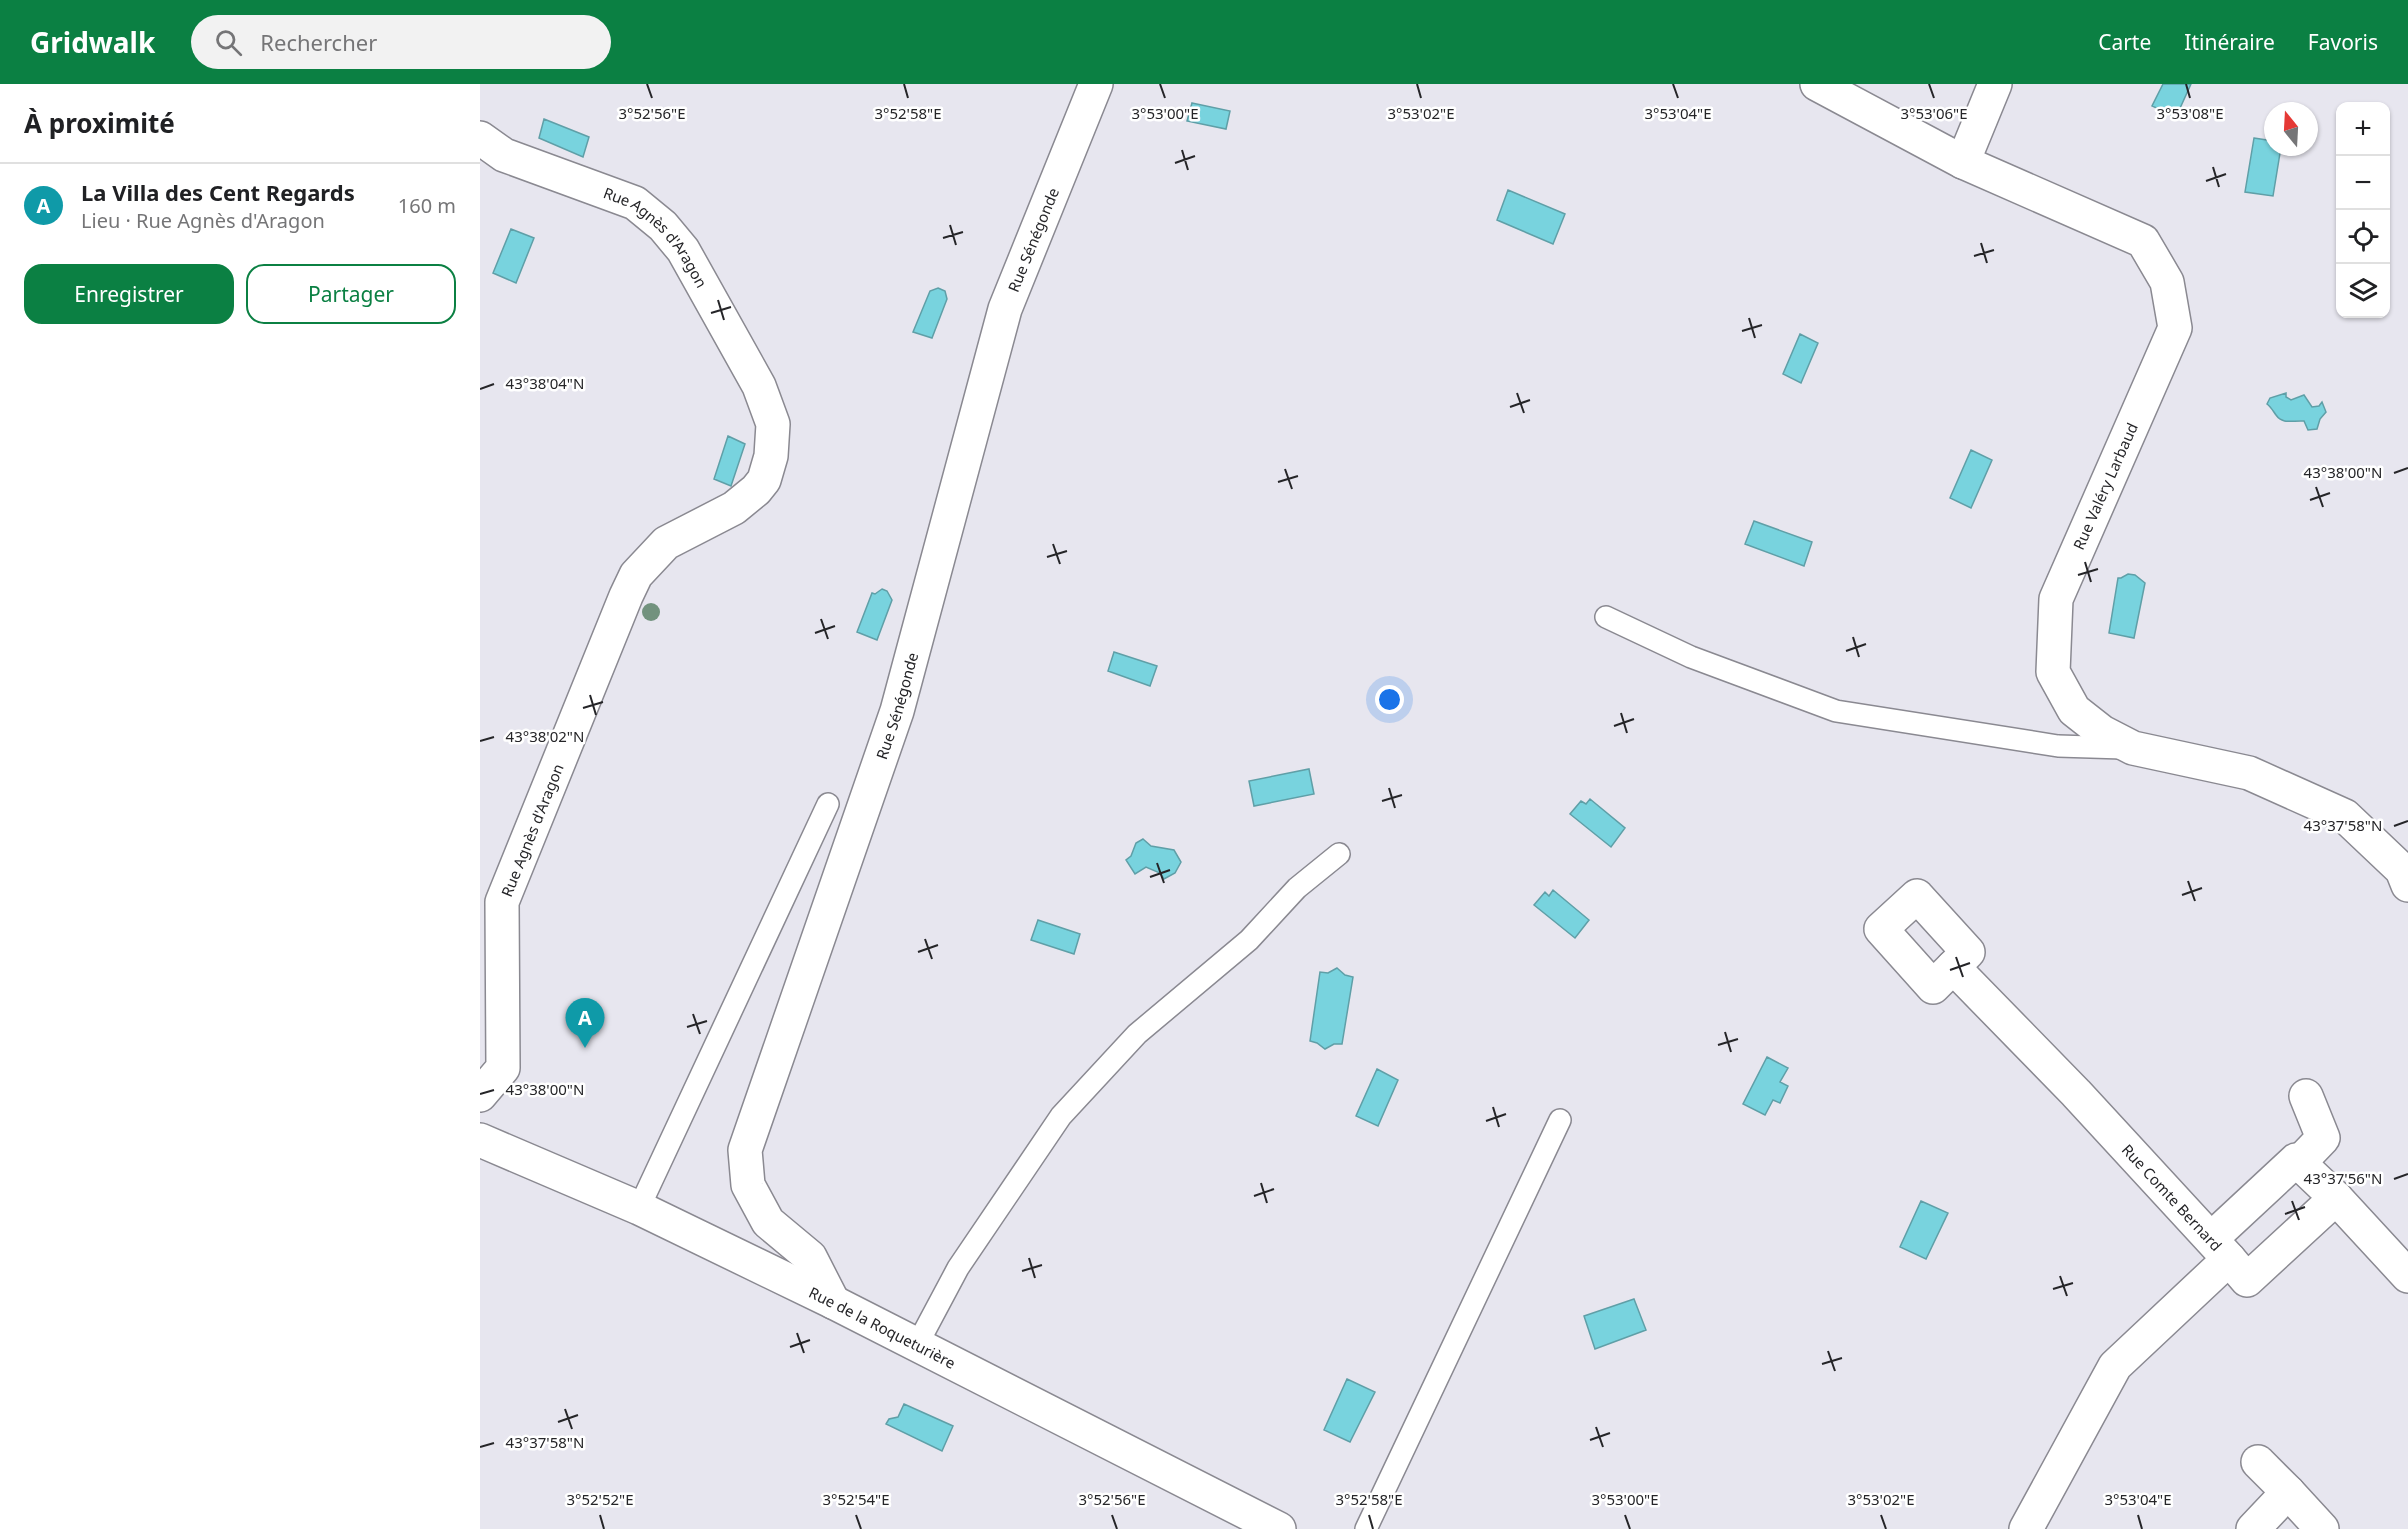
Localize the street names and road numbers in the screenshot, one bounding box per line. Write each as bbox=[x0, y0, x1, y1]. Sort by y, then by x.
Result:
street label: Rue Agnès d'Aragon bbox=[601, 182, 712, 291]
street label: Rue Sénégonde bbox=[1003, 185, 1063, 295]
street label: Rue Valéry Larbaud bbox=[2068, 419, 2142, 553]
street label: Rue Sénégonde bbox=[871, 650, 922, 762]
street label: Rue Agnès d'Aragon bbox=[496, 761, 568, 899]
street label: Rue Comte Bernard bbox=[2118, 1140, 2227, 1255]
street label: Rue de la Roqueturière bbox=[806, 1282, 959, 1373]

